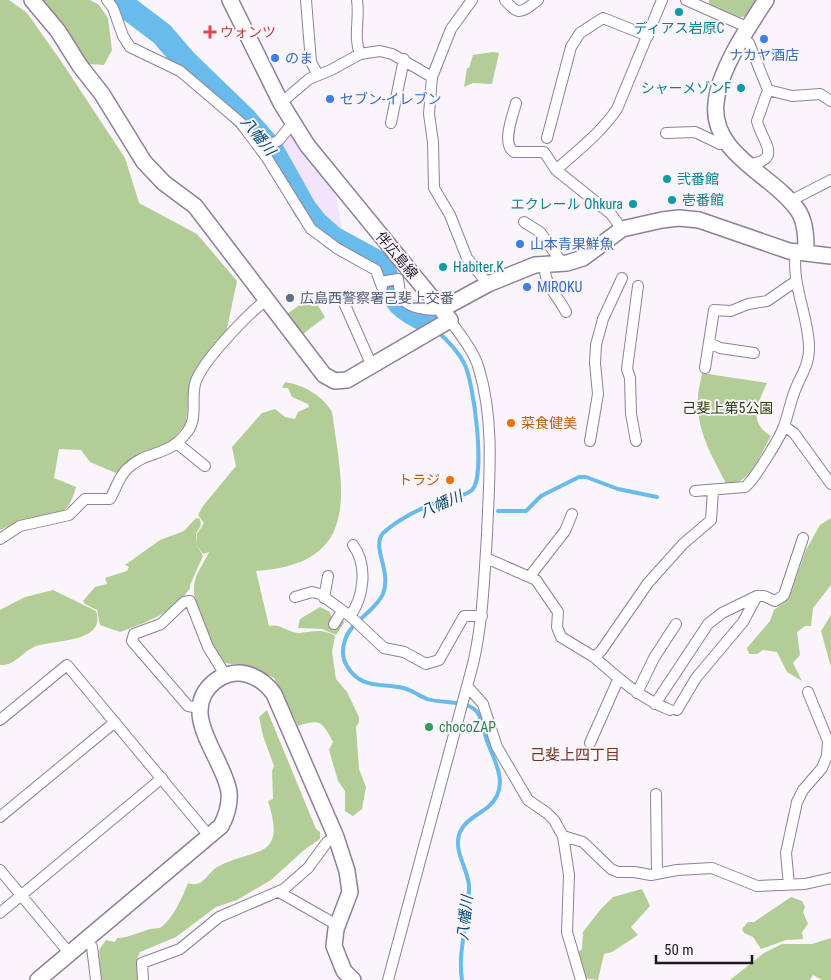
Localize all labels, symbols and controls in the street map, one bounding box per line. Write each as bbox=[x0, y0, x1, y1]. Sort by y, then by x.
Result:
marker: ディアス岩原C bbox=[673, 6, 685, 18]
place label: ディアス岩原C bbox=[634, 20, 725, 36]
place label: ウォンツ bbox=[220, 24, 276, 40]
marker: ウォンツ bbox=[204, 26, 216, 38]
marker: ナカヤ酒店 bbox=[758, 33, 770, 45]
place label: ナカヤ酒店 bbox=[729, 47, 799, 63]
place label: のま bbox=[285, 50, 313, 66]
marker: のま bbox=[269, 52, 281, 64]
place label: シャーメゾンF bbox=[641, 80, 731, 96]
marker: シャーメゾンF bbox=[735, 82, 747, 94]
place label: セブン-イレブン bbox=[340, 91, 441, 107]
marker: セブン-イレブン bbox=[324, 93, 336, 105]
water label: 八幡川 bbox=[237, 113, 280, 161]
place label: 弐番館 bbox=[677, 171, 719, 187]
marker: 弐番館 bbox=[661, 173, 673, 185]
place label: 壱番館 bbox=[682, 192, 724, 208]
marker: 壱番館 bbox=[666, 194, 678, 206]
place label: エクレール Ohkura bbox=[511, 196, 623, 212]
marker: エクレール Ohkura bbox=[627, 198, 639, 210]
street label: 伴広島線 bbox=[373, 228, 421, 282]
place label: 山本青果鮮魚 bbox=[530, 236, 614, 252]
marker: 山本青果鮮魚 bbox=[514, 238, 526, 250]
place label: Habiter.K bbox=[453, 259, 504, 275]
marker: Habiter.K bbox=[437, 261, 449, 273]
place label: MIROKU bbox=[537, 279, 583, 295]
marker: MIROKU bbox=[521, 281, 533, 293]
place label: 広島西警察署己斐上交番 bbox=[300, 290, 454, 306]
marker: 広島西警察署己斐上交番 bbox=[284, 292, 296, 304]
park label: 己斐上第5公園 bbox=[683, 400, 773, 416]
place label: 菜食健美 bbox=[521, 415, 577, 431]
marker: 菜食健美 bbox=[505, 417, 517, 429]
place label: トラジ bbox=[398, 472, 440, 488]
marker: トラジ bbox=[444, 474, 456, 486]
water label: 八幡川 bbox=[417, 486, 467, 521]
place label: chocoZAP bbox=[439, 719, 496, 735]
marker: chocoZAP bbox=[423, 721, 435, 733]
district label: 己斐上四丁目 bbox=[530, 746, 620, 764]
water label: 八幡川 bbox=[454, 893, 477, 941]
scale bar bbox=[656, 932, 752, 964]
text: 50 m bbox=[664, 941, 694, 959]

